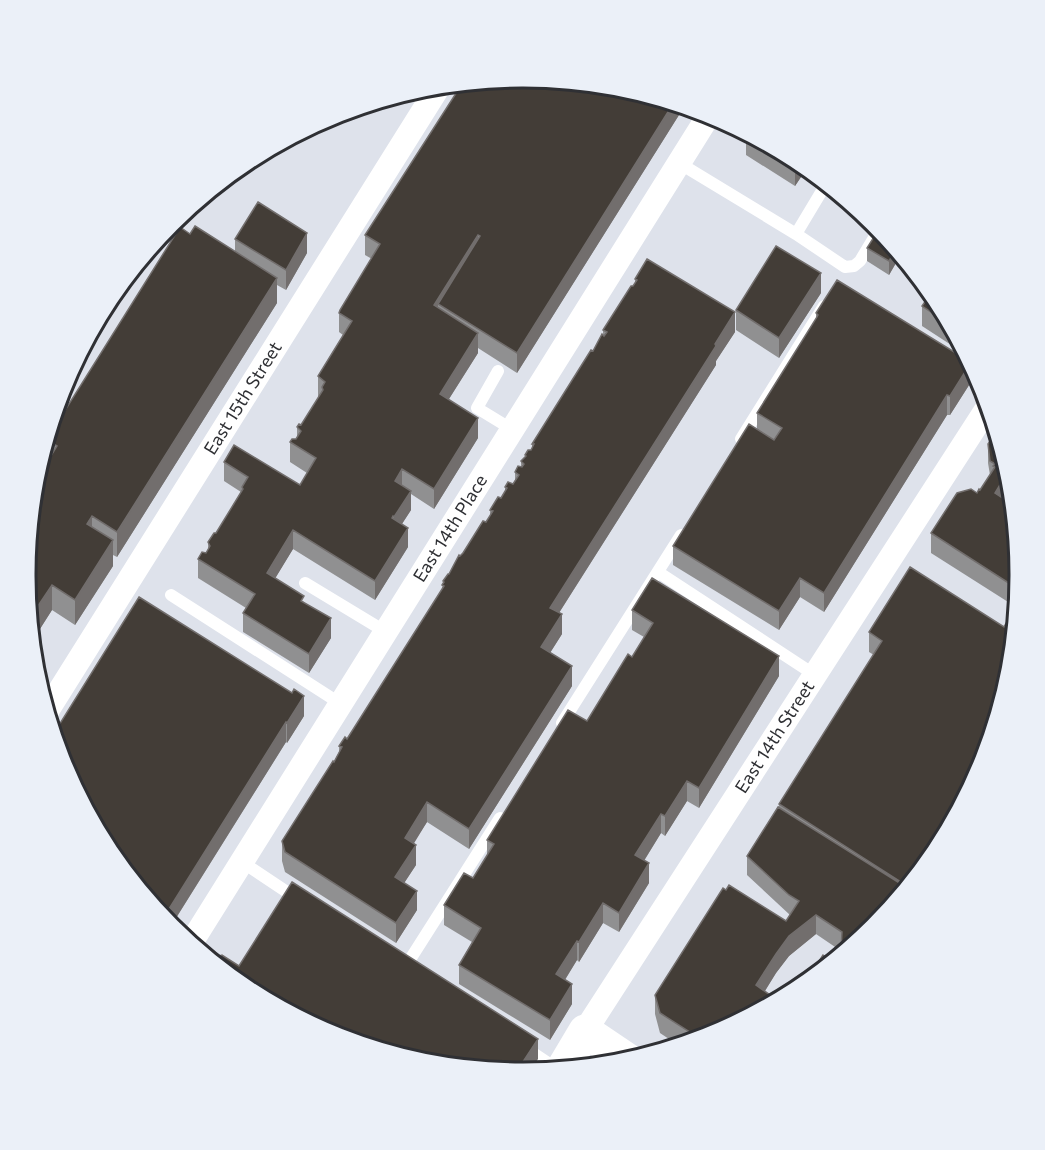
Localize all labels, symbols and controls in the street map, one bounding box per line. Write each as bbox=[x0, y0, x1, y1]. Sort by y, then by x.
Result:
street label: East 15th Street bbox=[199, 337, 286, 458]
street label: East 14th Place bbox=[408, 470, 491, 586]
street label: East 14th Street bbox=[730, 676, 818, 797]

